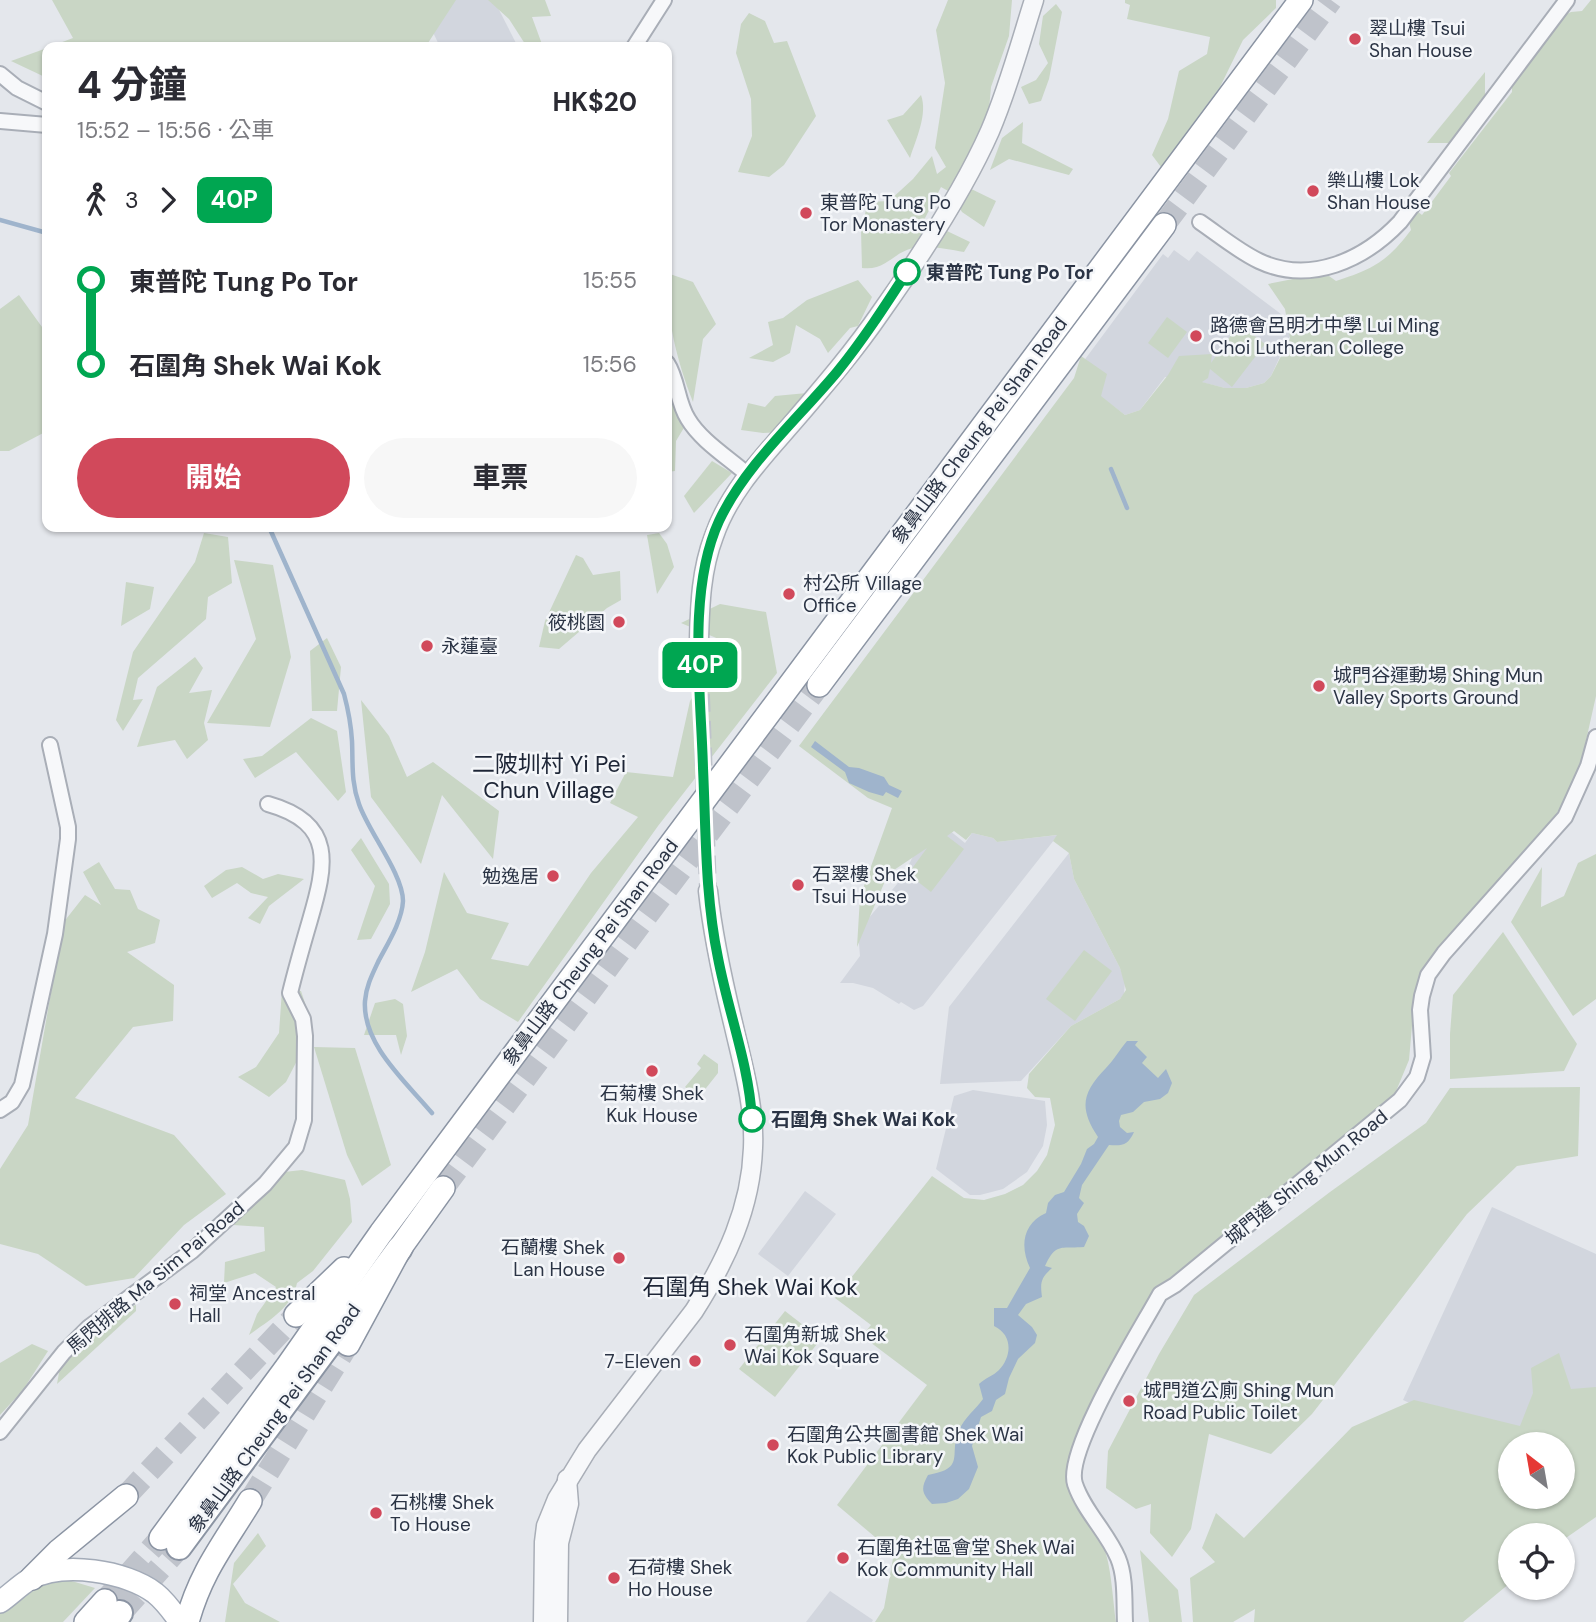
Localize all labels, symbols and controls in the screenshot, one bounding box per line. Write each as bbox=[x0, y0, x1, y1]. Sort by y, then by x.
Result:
place label: 翠山樓 Tsui Shan House bbox=[1369, 16, 1473, 63]
marker: 翠山樓 Tsui Shan House bbox=[1347, 31, 1363, 47]
text: 4 分鐘 bbox=[77, 60, 187, 110]
text: HK$20 bbox=[553, 85, 637, 119]
text: 15:52 – 15:56 · 公車 bbox=[77, 115, 274, 145]
place label: 樂山樓 Lok Shan House bbox=[1327, 168, 1431, 215]
icon: walk bbox=[77, 181, 115, 219]
icon: forward bbox=[149, 181, 187, 219]
marker: 樂山樓 Lok Shan House bbox=[1305, 183, 1321, 199]
text: 40P bbox=[211, 184, 258, 215]
text: 3 bbox=[125, 185, 139, 215]
place label: 東普陀 Tung Po Tor Monastery bbox=[820, 190, 951, 237]
marker: 東普陀 Tung Po Tor Monastery bbox=[798, 205, 814, 221]
marker: 東普陀 Tung Po Tor bbox=[894, 259, 920, 285]
place label: 東普陀 Tung Po Tor bbox=[926, 260, 1094, 285]
text: 東普陀 Tung Po Tor bbox=[129, 265, 358, 299]
text: 15:55 bbox=[583, 265, 637, 295]
street label: 象鼻山路 Cheung Pei Shan Road bbox=[886, 312, 1073, 549]
place label: 路德會呂明才中學 Lui Ming Choi Lutheran College bbox=[1210, 313, 1440, 360]
marker: 路德會呂明才中學 Lui Ming Choi Lutheran College bbox=[1188, 328, 1204, 344]
text: 石圍角 Shek Wai Kok bbox=[129, 349, 382, 383]
text: 15:56 bbox=[583, 349, 637, 379]
button: 開始 bbox=[77, 438, 350, 518]
button: 車票 bbox=[364, 438, 637, 518]
place label: 村公所 Village Office bbox=[803, 571, 922, 618]
marker: 村公所 Village Office bbox=[781, 586, 797, 602]
place label: 筱桃園 bbox=[548, 610, 605, 635]
marker: 筱桃園 bbox=[611, 614, 627, 630]
place label: 永蓮臺 bbox=[441, 634, 498, 659]
marker: 永蓮臺 bbox=[419, 638, 435, 654]
line badge: 40P bbox=[660, 642, 740, 688]
text: 40P bbox=[676, 649, 724, 680]
place label: 城門谷運動場 Shing Mun Valley Sports Ground bbox=[1333, 663, 1543, 710]
marker: 城門谷運動場 Shing Mun Valley Sports Ground bbox=[1311, 678, 1327, 694]
district label: 二陂圳村 Yi Pei Chun Village bbox=[472, 749, 626, 805]
street label: 象鼻山路 Cheung Pei Shan Road bbox=[497, 834, 684, 1071]
place label: 石翠樓 Shek Tsui House bbox=[812, 862, 917, 909]
place label: 勉逸居 bbox=[482, 864, 539, 889]
marker: 勉逸居 bbox=[545, 868, 561, 884]
marker: 石翠樓 Shek Tsui House bbox=[790, 877, 806, 893]
marker: 石菊樓 Shek Kuk House bbox=[644, 1063, 660, 1079]
place label: 石菊樓 Shek Kuk House bbox=[600, 1081, 705, 1128]
street label: 城門道 Shing Mun Road bbox=[1220, 1104, 1393, 1251]
marker: 石圍角 Shek Wai Kok bbox=[739, 1106, 765, 1132]
place label: 石圍角 Shek Wai Kok bbox=[771, 1107, 956, 1132]
street label: 馬閃排路 Ma Sim Pai Road bbox=[61, 1196, 249, 1359]
place label: 石蘭樓 Shek Lan House bbox=[501, 1235, 605, 1282]
marker: 石蘭樓 Shek Lan House bbox=[611, 1250, 627, 1266]
district label: 石圍角 Shek Wai Kok bbox=[642, 1272, 858, 1302]
place label: 祠堂 Ancestral Hall bbox=[189, 1281, 315, 1328]
marker: 祠堂 Ancestral Hall bbox=[167, 1296, 183, 1312]
street label: 象鼻山路 Cheung Pei Shan Road bbox=[183, 1299, 366, 1538]
place label: 石圍角新城 Shek Wai Kok Square bbox=[744, 1322, 887, 1369]
marker: 石圍角新城 Shek Wai Kok Square bbox=[722, 1337, 738, 1353]
place label: 7-Eleven bbox=[605, 1349, 681, 1374]
marker: 7-Eleven bbox=[687, 1353, 703, 1369]
place label: 城門道公廁 Shing Mun Road Public Toilet bbox=[1143, 1378, 1334, 1425]
marker: 城門道公廁 Shing Mun Road Public Toilet bbox=[1121, 1393, 1137, 1409]
place label: 石圍角公共圖書館 Shek Wai Kok Public Library bbox=[787, 1422, 1024, 1469]
north arrow bbox=[1498, 1432, 1575, 1508]
map controls bbox=[1498, 1432, 1575, 1600]
marker: 石圍角公共圖書館 Shek Wai Kok Public Library bbox=[765, 1437, 781, 1453]
place label: 石桃樓 Shek To House bbox=[390, 1490, 495, 1537]
marker: 石桃樓 Shek To House bbox=[368, 1505, 384, 1521]
button: locate bbox=[1498, 1523, 1575, 1600]
place label: 石圍角社區會堂 Shek Wai Kok Community Hall bbox=[857, 1535, 1075, 1582]
marker: 石圍角社區會堂 Shek Wai Kok Community Hall bbox=[835, 1550, 851, 1566]
place label: 石荷樓 Shek Ho House bbox=[628, 1555, 733, 1602]
marker: 石荷樓 Shek Ho House bbox=[606, 1570, 622, 1586]

